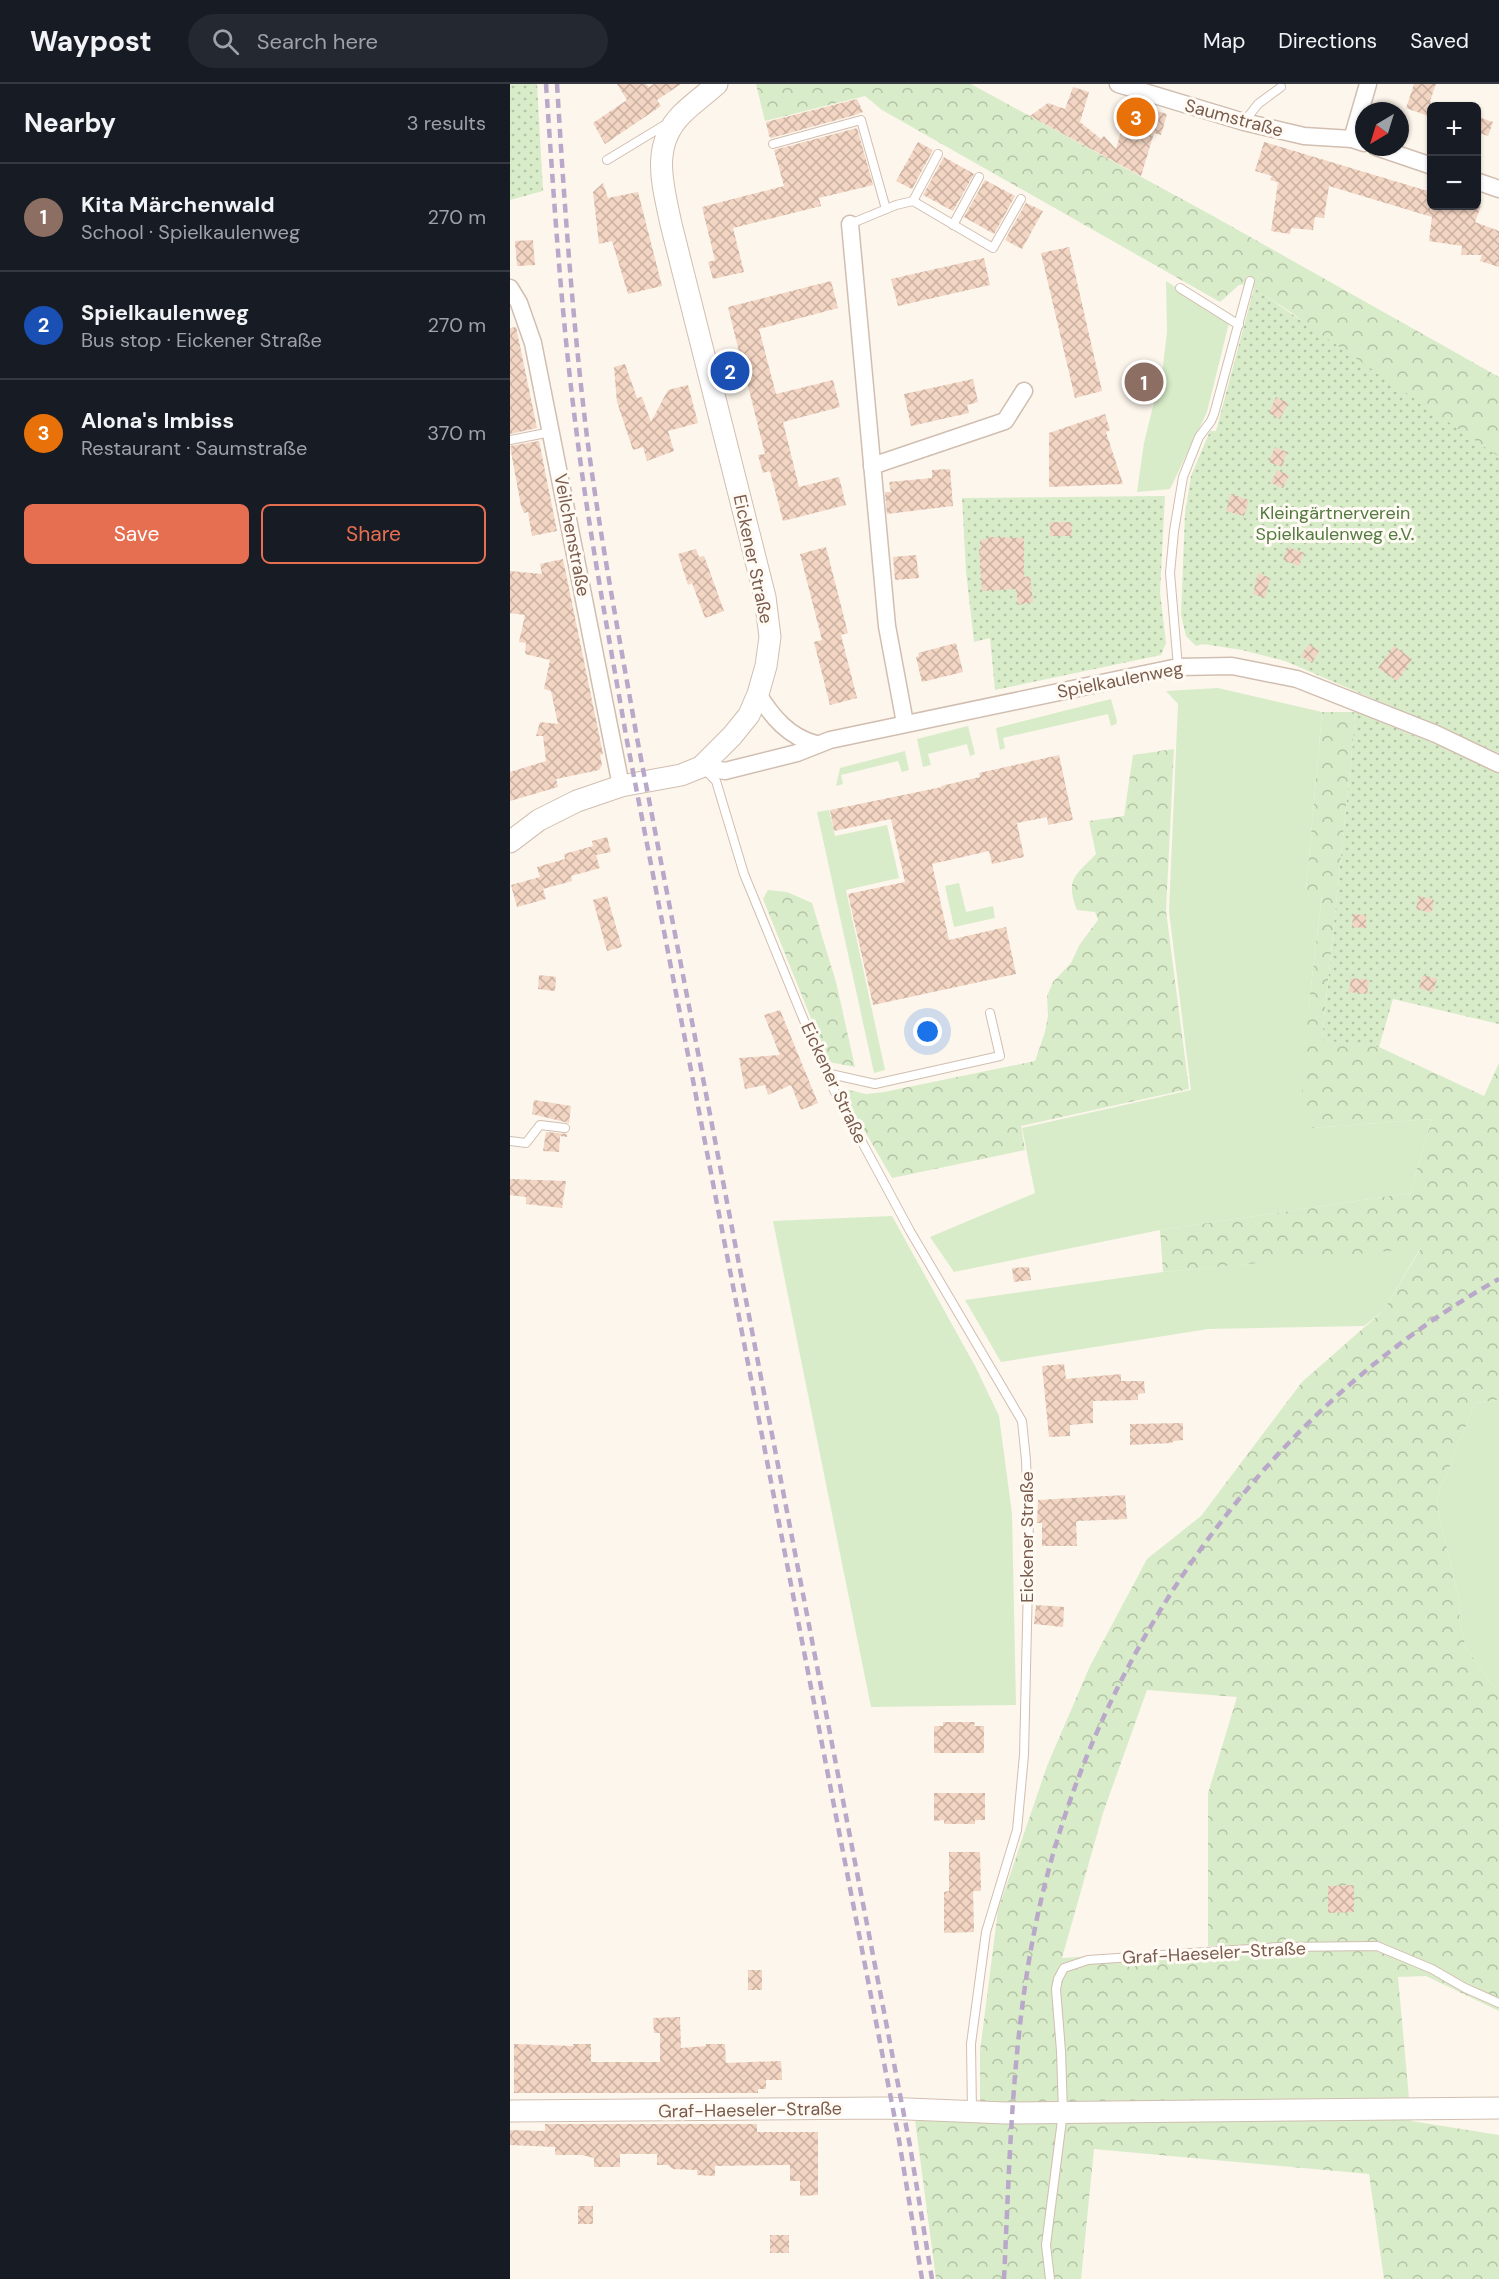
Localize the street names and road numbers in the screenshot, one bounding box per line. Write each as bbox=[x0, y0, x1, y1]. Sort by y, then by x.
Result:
street label: Saumstraße bbox=[1182, 93, 1286, 143]
street label: Veilchenstraße bbox=[548, 472, 596, 598]
street label: Eickener Straße bbox=[728, 492, 778, 626]
street label: Spielkaulenweg bbox=[1055, 656, 1185, 704]
street label: Eickener Straße bbox=[795, 1018, 873, 1148]
street label: Eickener Straße bbox=[1015, 1471, 1039, 1603]
street label: Graf-Haeseler-Straße bbox=[1122, 1936, 1306, 1970]
street label: Graf-Haeseler-Straße bbox=[658, 2096, 842, 2124]

